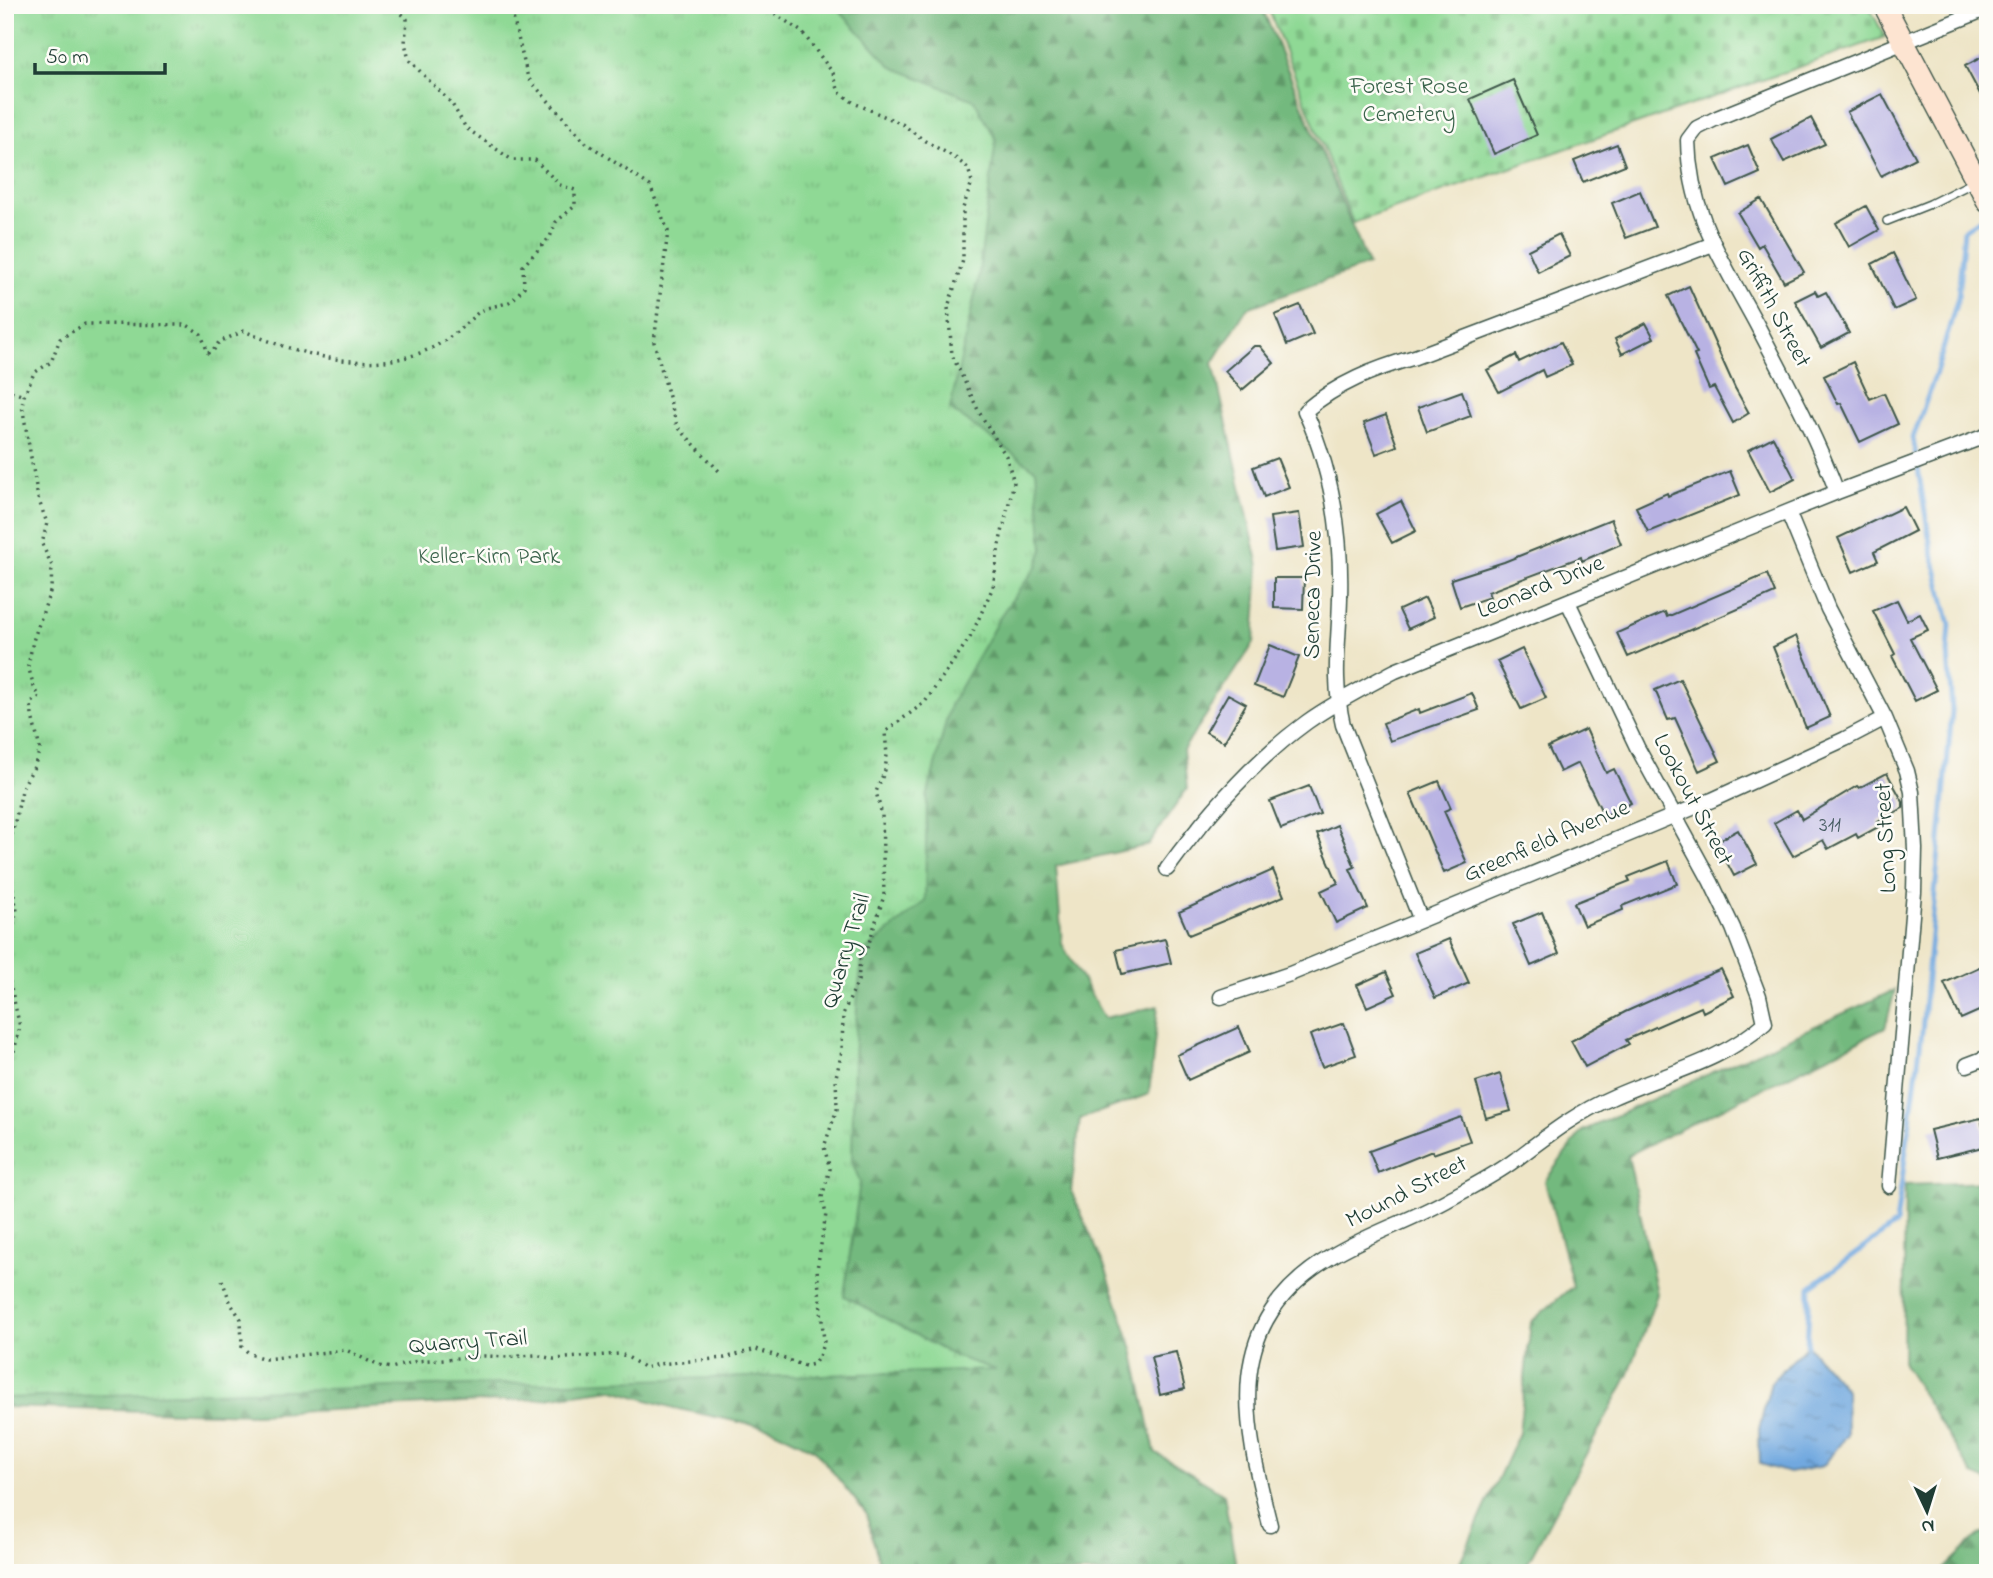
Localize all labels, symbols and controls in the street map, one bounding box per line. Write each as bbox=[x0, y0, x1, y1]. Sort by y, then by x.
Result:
scale bar bbox=[35, 32, 164, 76]
text: 50 m bbox=[46, 43, 89, 73]
park label: Forest Rose Cemetery bbox=[1348, 70, 1469, 134]
street label: Griffith Street bbox=[1727, 242, 1819, 374]
street label: Seneca Drive bbox=[1295, 530, 1333, 660]
park label: Keller-Kirn Park bbox=[418, 540, 561, 575]
street label: Leonard Drive bbox=[1472, 547, 1610, 629]
street label: Lookout Street bbox=[1643, 728, 1741, 872]
street label: Long Street bbox=[1867, 782, 1907, 894]
street label: Greenfield Avenue bbox=[1459, 791, 1636, 893]
house number: 311 bbox=[1819, 811, 1841, 841]
street label: Quarry Trail bbox=[813, 889, 882, 1013]
street label: Mound Street bbox=[1340, 1147, 1474, 1239]
street label: Quarry Trail bbox=[408, 1321, 529, 1366]
north arrow bbox=[1892, 1476, 1962, 1546]
text: N bbox=[1920, 1512, 1935, 1539]

